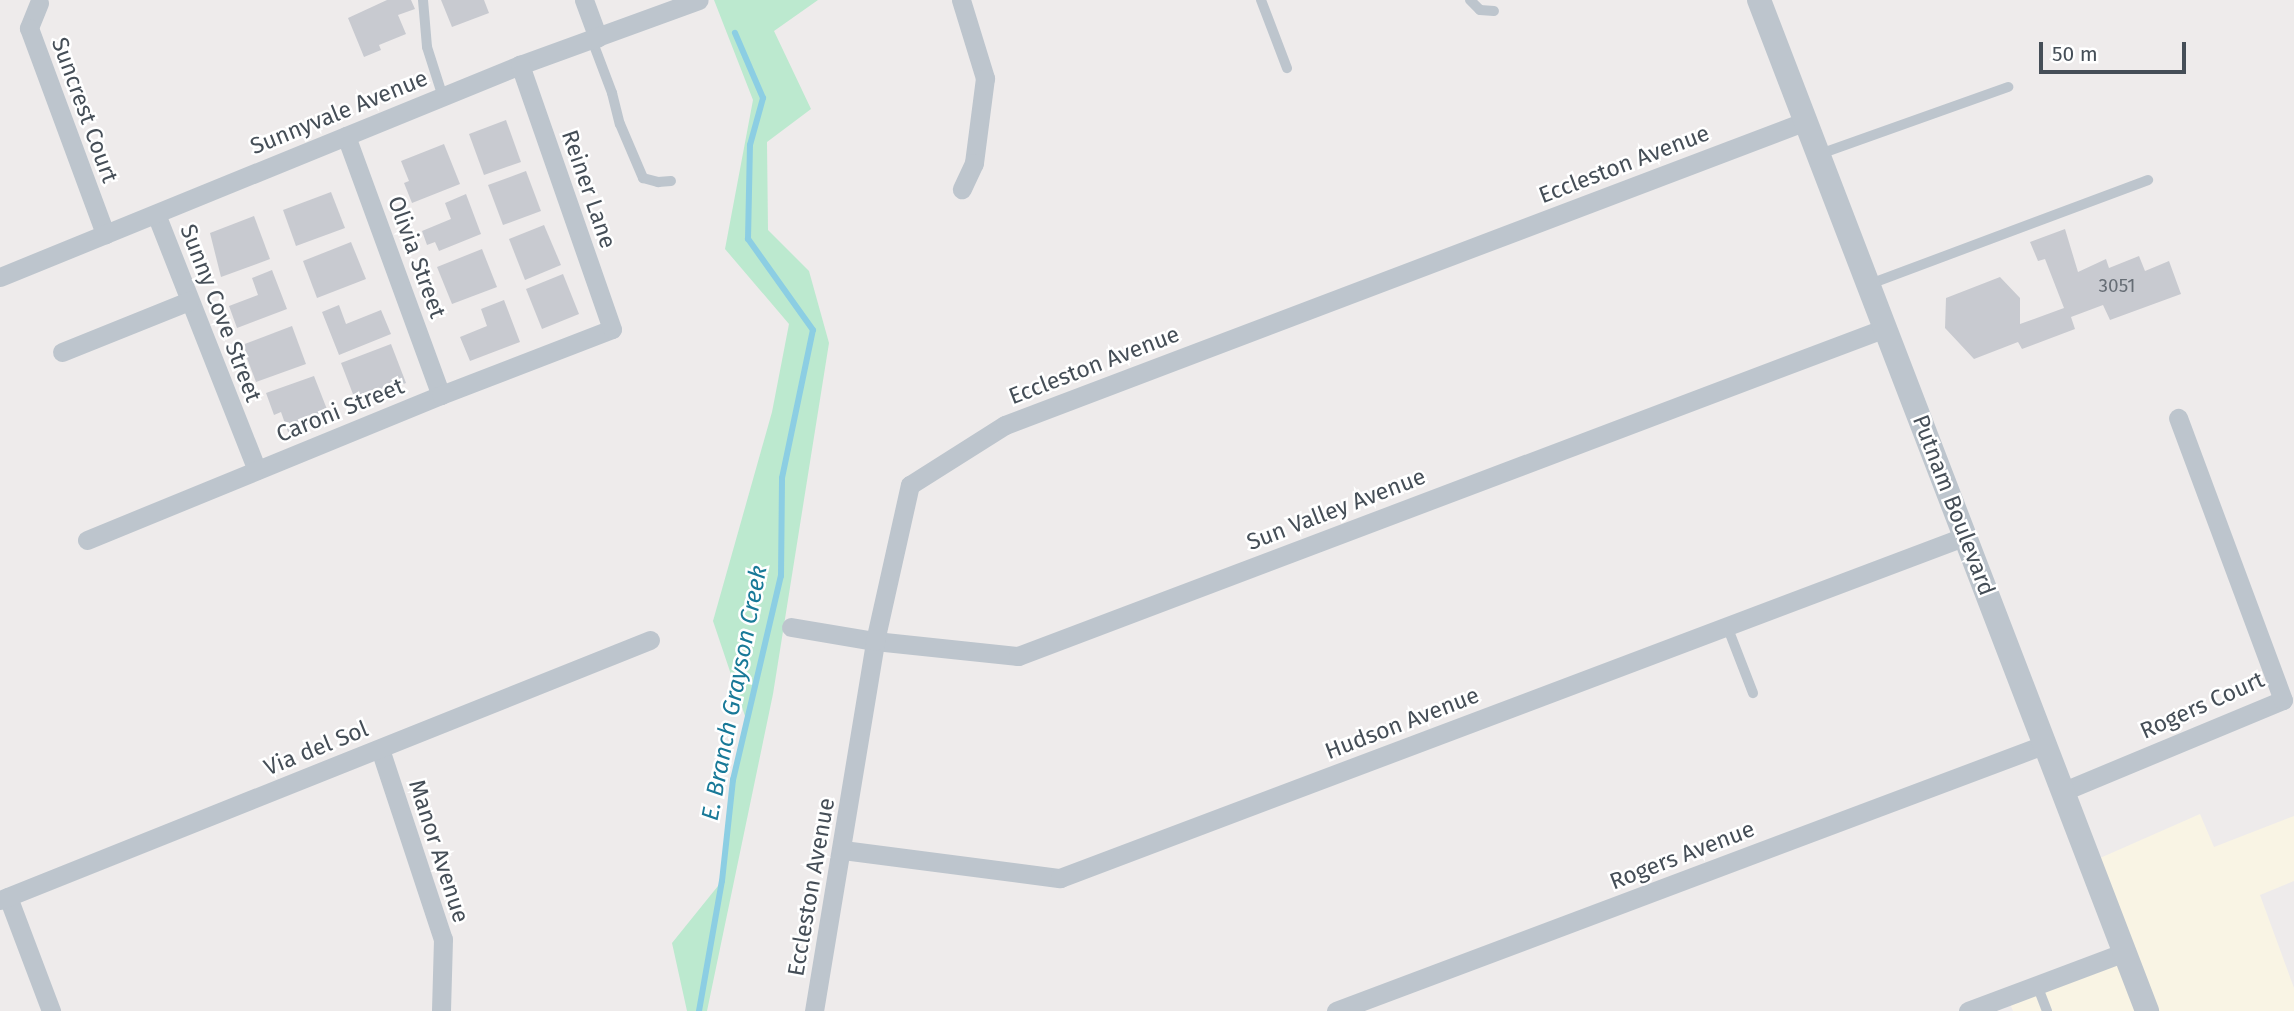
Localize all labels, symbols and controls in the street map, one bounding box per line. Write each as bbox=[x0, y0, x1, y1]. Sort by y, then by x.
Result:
scale bar bbox=[2042, 28, 2189, 72]
street label: Suncrest Court bbox=[46, 34, 124, 186]
text: 50 m bbox=[2052, 41, 2098, 67]
street label: Sunnyvale Avenue bbox=[246, 64, 432, 160]
street label: Eccleston Avenue bbox=[1535, 119, 1713, 209]
street label: Reiner Lane bbox=[556, 126, 622, 252]
street label: Olivia Street bbox=[382, 192, 452, 322]
street label: Sunny Cove Street bbox=[174, 220, 268, 406]
house number: 3051 bbox=[2099, 275, 2135, 297]
street label: Eccleston Avenue bbox=[1005, 320, 1183, 410]
street label: Caroni Street bbox=[272, 372, 408, 448]
street label: Putnam Boulevard bbox=[1907, 411, 2001, 599]
street label: Sun Valley Avenue bbox=[1243, 462, 1429, 556]
water label: E. Branch Grayson Creek bbox=[696, 563, 774, 823]
street label: Rogers Court bbox=[2136, 665, 2268, 745]
street label: Hudson Avenue bbox=[1321, 681, 1483, 765]
street label: Via del Sol bbox=[260, 715, 372, 781]
street label: Manor Avenue bbox=[403, 776, 475, 926]
street label: Eccleston Avenue bbox=[782, 796, 840, 978]
street label: Rogers Avenue bbox=[1606, 815, 1758, 895]

